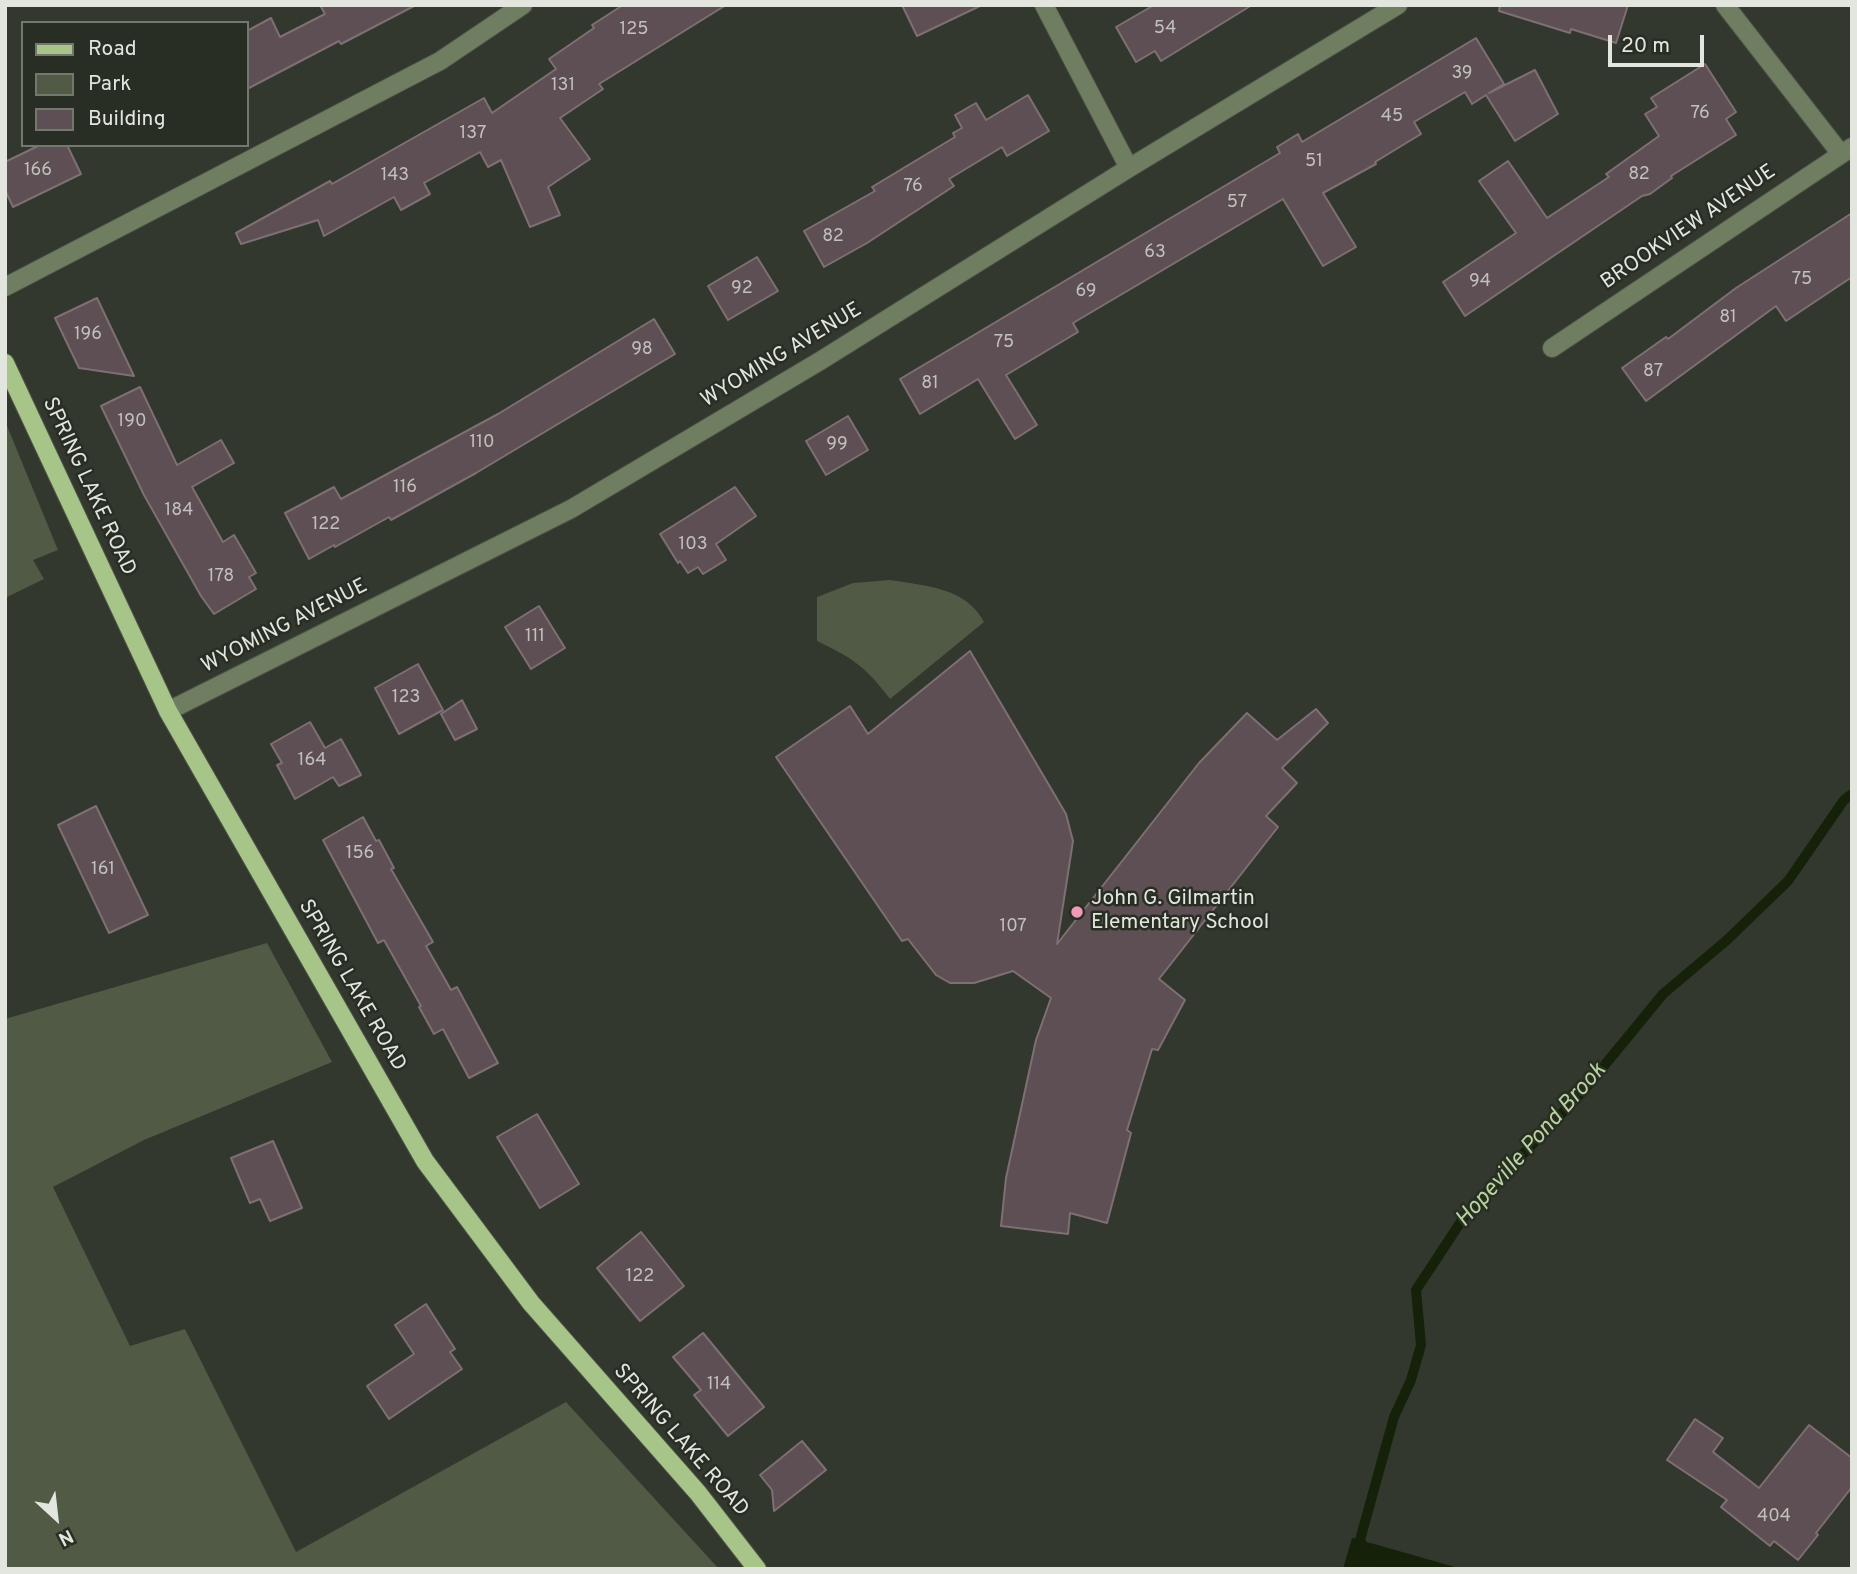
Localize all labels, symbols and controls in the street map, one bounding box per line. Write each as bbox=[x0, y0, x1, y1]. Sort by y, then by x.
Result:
house number: 54 bbox=[1154, 18, 1176, 40]
house number: 125 bbox=[620, 19, 648, 41]
legend bbox=[21, 21, 248, 147]
scale bar bbox=[1612, 21, 1708, 65]
text: 20 m bbox=[1621, 33, 1670, 60]
text: Road bbox=[88, 36, 137, 63]
house number: 39 bbox=[1451, 63, 1473, 85]
text: Park bbox=[88, 71, 131, 98]
house number: 131 bbox=[551, 75, 575, 97]
house number: 76 bbox=[1690, 103, 1710, 125]
text: Building bbox=[88, 106, 166, 133]
house number: 45 bbox=[1381, 106, 1403, 128]
house number: 137 bbox=[460, 123, 486, 145]
house number: 51 bbox=[1305, 151, 1323, 173]
house number: 166 bbox=[24, 160, 52, 182]
street label: BROOKVIEW AVENUE bbox=[1597, 160, 1781, 296]
house number: 82 bbox=[1628, 164, 1650, 186]
house number: 143 bbox=[381, 165, 409, 187]
house number: 76 bbox=[903, 176, 923, 198]
house number: 57 bbox=[1227, 192, 1247, 214]
house number: 82 bbox=[822, 226, 844, 248]
house number: 63 bbox=[1144, 242, 1166, 264]
house number: 75 bbox=[1792, 269, 1812, 291]
house number: 94 bbox=[1469, 271, 1491, 293]
house number: 92 bbox=[731, 278, 753, 300]
house number: 69 bbox=[1076, 281, 1096, 303]
street label: WYOMING AVENUE bbox=[697, 298, 867, 414]
house number: 81 bbox=[1719, 307, 1737, 329]
house number: 196 bbox=[74, 324, 102, 346]
house number: 75 bbox=[994, 332, 1014, 354]
house number: 98 bbox=[631, 339, 653, 361]
house number: 87 bbox=[1643, 361, 1663, 383]
house number: 81 bbox=[921, 373, 939, 395]
street label: SPRING LAKE ROAD bbox=[36, 394, 140, 580]
house number: 190 bbox=[118, 411, 146, 433]
house number: 110 bbox=[470, 432, 494, 454]
house number: 99 bbox=[826, 434, 848, 456]
house number: 116 bbox=[393, 477, 417, 499]
house number: 184 bbox=[165, 500, 193, 522]
house number: 122 bbox=[312, 514, 340, 536]
house number: 103 bbox=[678, 534, 708, 556]
house number: 178 bbox=[208, 566, 234, 588]
street label: WYOMING AVENUE bbox=[198, 574, 372, 680]
house number: 111 bbox=[525, 626, 545, 648]
house number: 123 bbox=[392, 687, 420, 709]
house number: 164 bbox=[298, 750, 326, 772]
house number: 156 bbox=[346, 843, 374, 865]
house number: 161 bbox=[91, 859, 115, 881]
place label: John G. Gilmartin Elementary School bbox=[1091, 887, 1269, 937]
street label: SPRING LAKE ROAD bbox=[292, 896, 410, 1076]
marker: John G. Gilmartin Elementary School bbox=[1069, 904, 1085, 920]
house number: 107 bbox=[999, 916, 1027, 938]
water label: Hopeville Pond Brook bbox=[1451, 1058, 1613, 1234]
house number: 122 bbox=[626, 1266, 654, 1288]
street label: SPRING LAKE ROAD bbox=[607, 1360, 753, 1522]
house number: 114 bbox=[707, 1374, 731, 1396]
north arrow bbox=[21, 1483, 91, 1553]
house number: 404 bbox=[1757, 1506, 1791, 1528]
text: N bbox=[54, 1523, 77, 1551]

